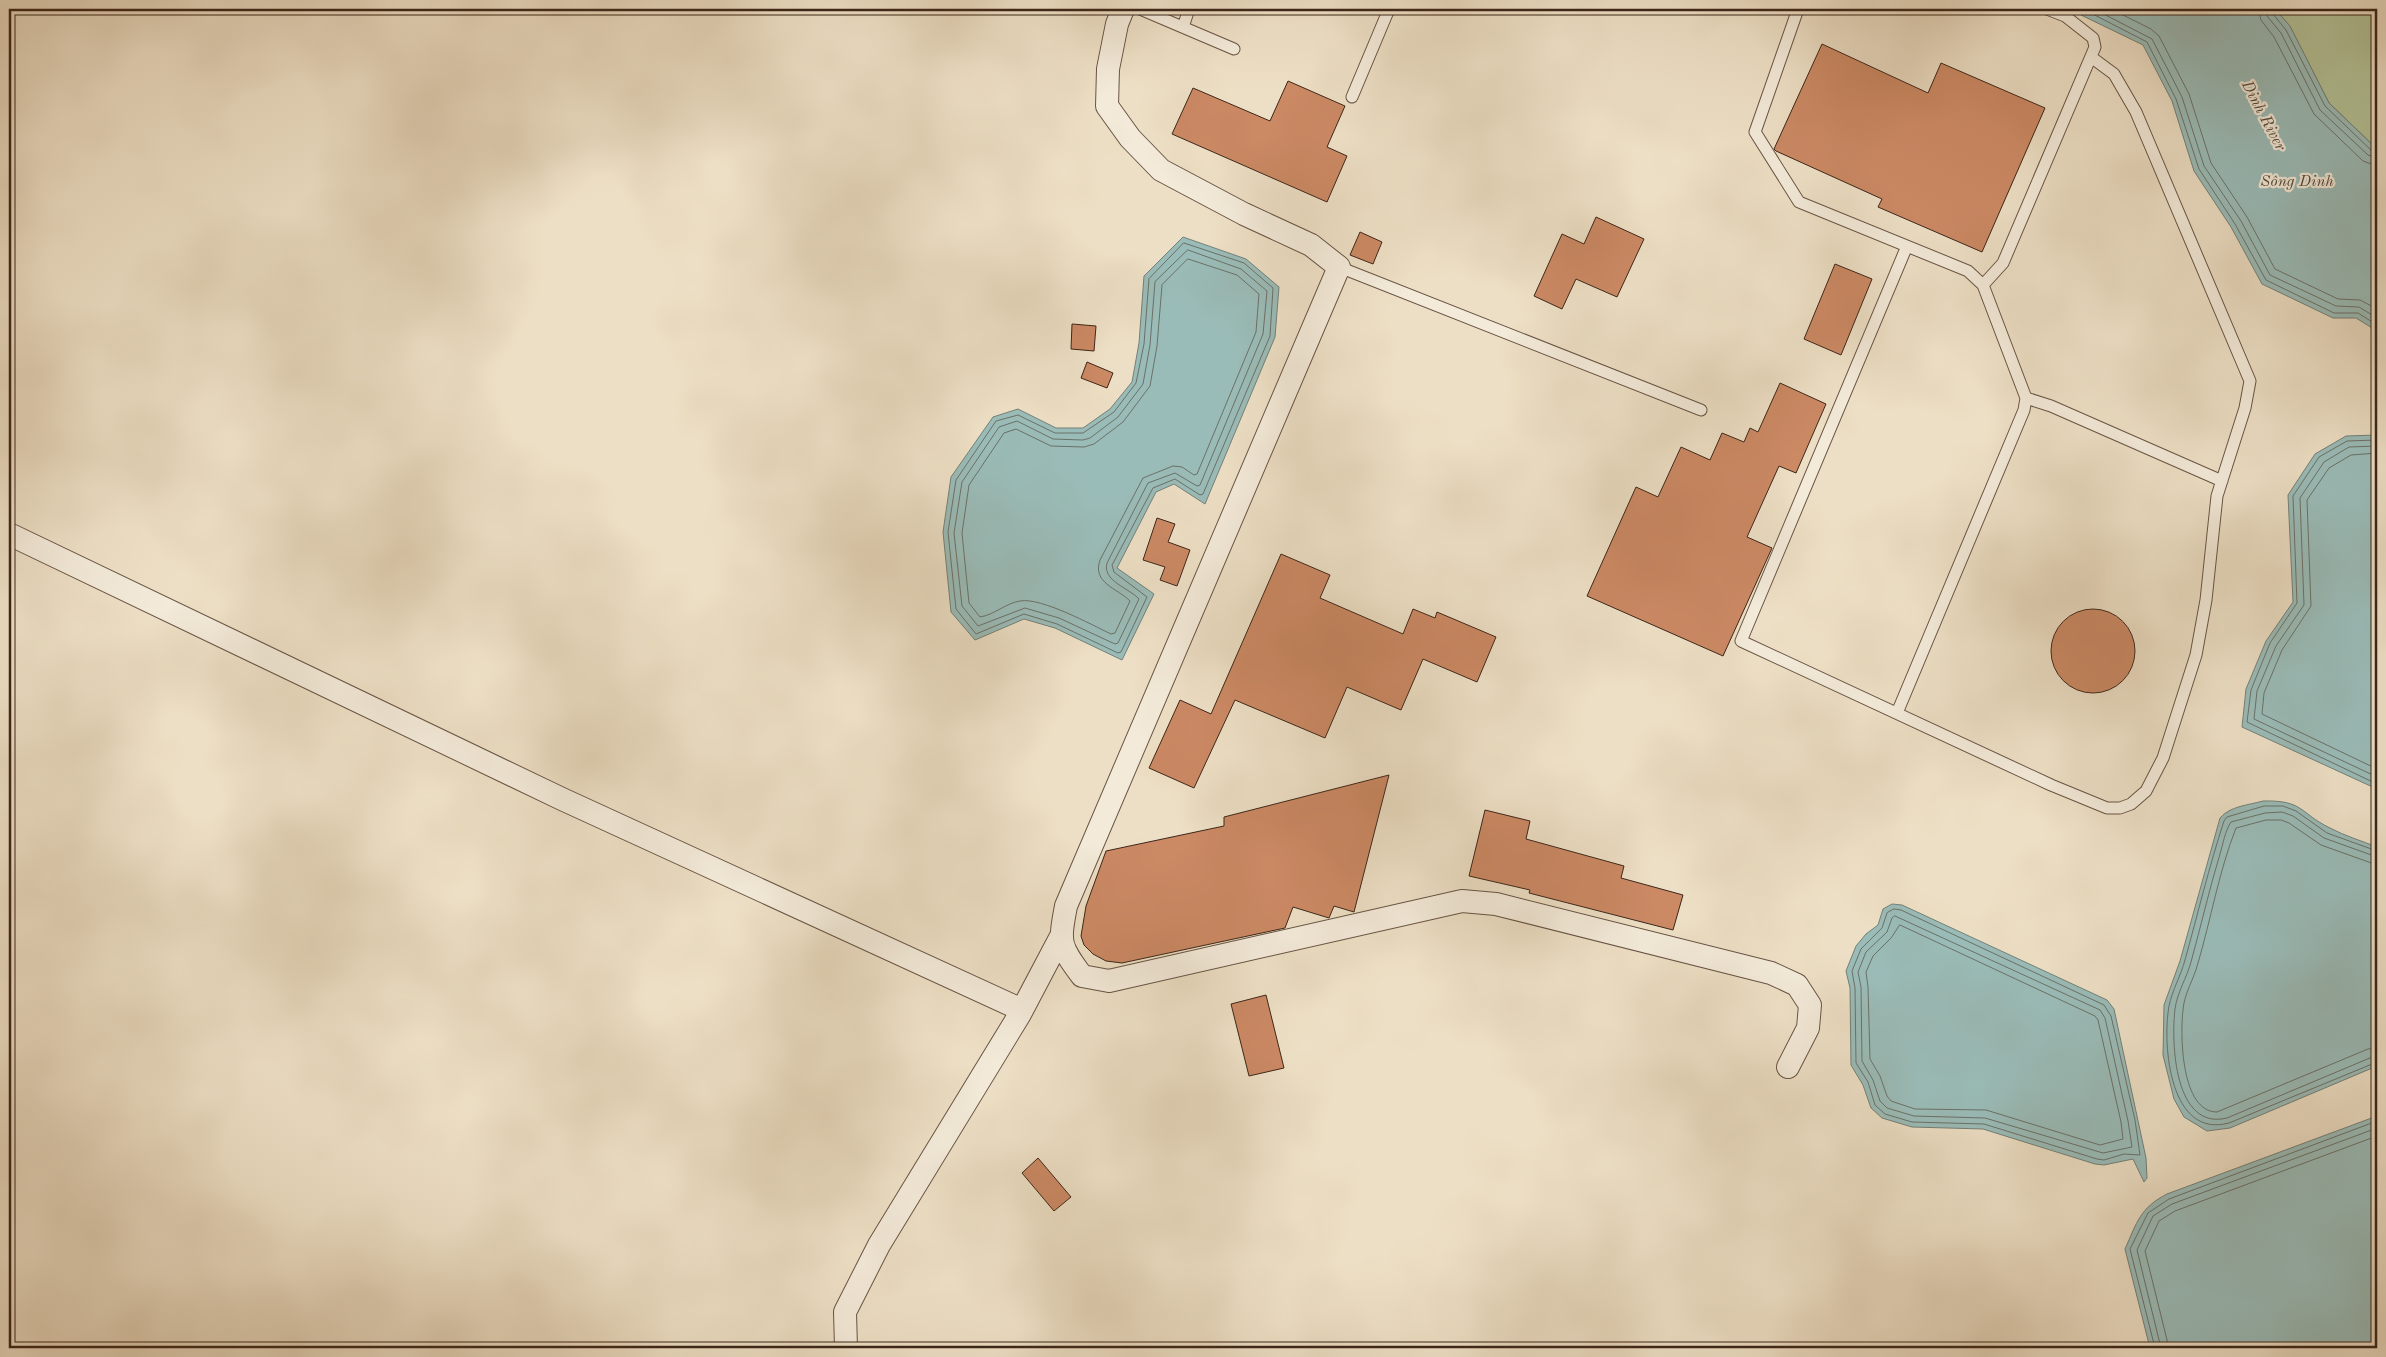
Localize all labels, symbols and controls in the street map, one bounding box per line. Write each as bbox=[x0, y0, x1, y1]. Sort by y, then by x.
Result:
water label: Dinh River bbox=[2237, 77, 2289, 155]
water label: Sông Dinh bbox=[2260, 174, 2334, 190]

